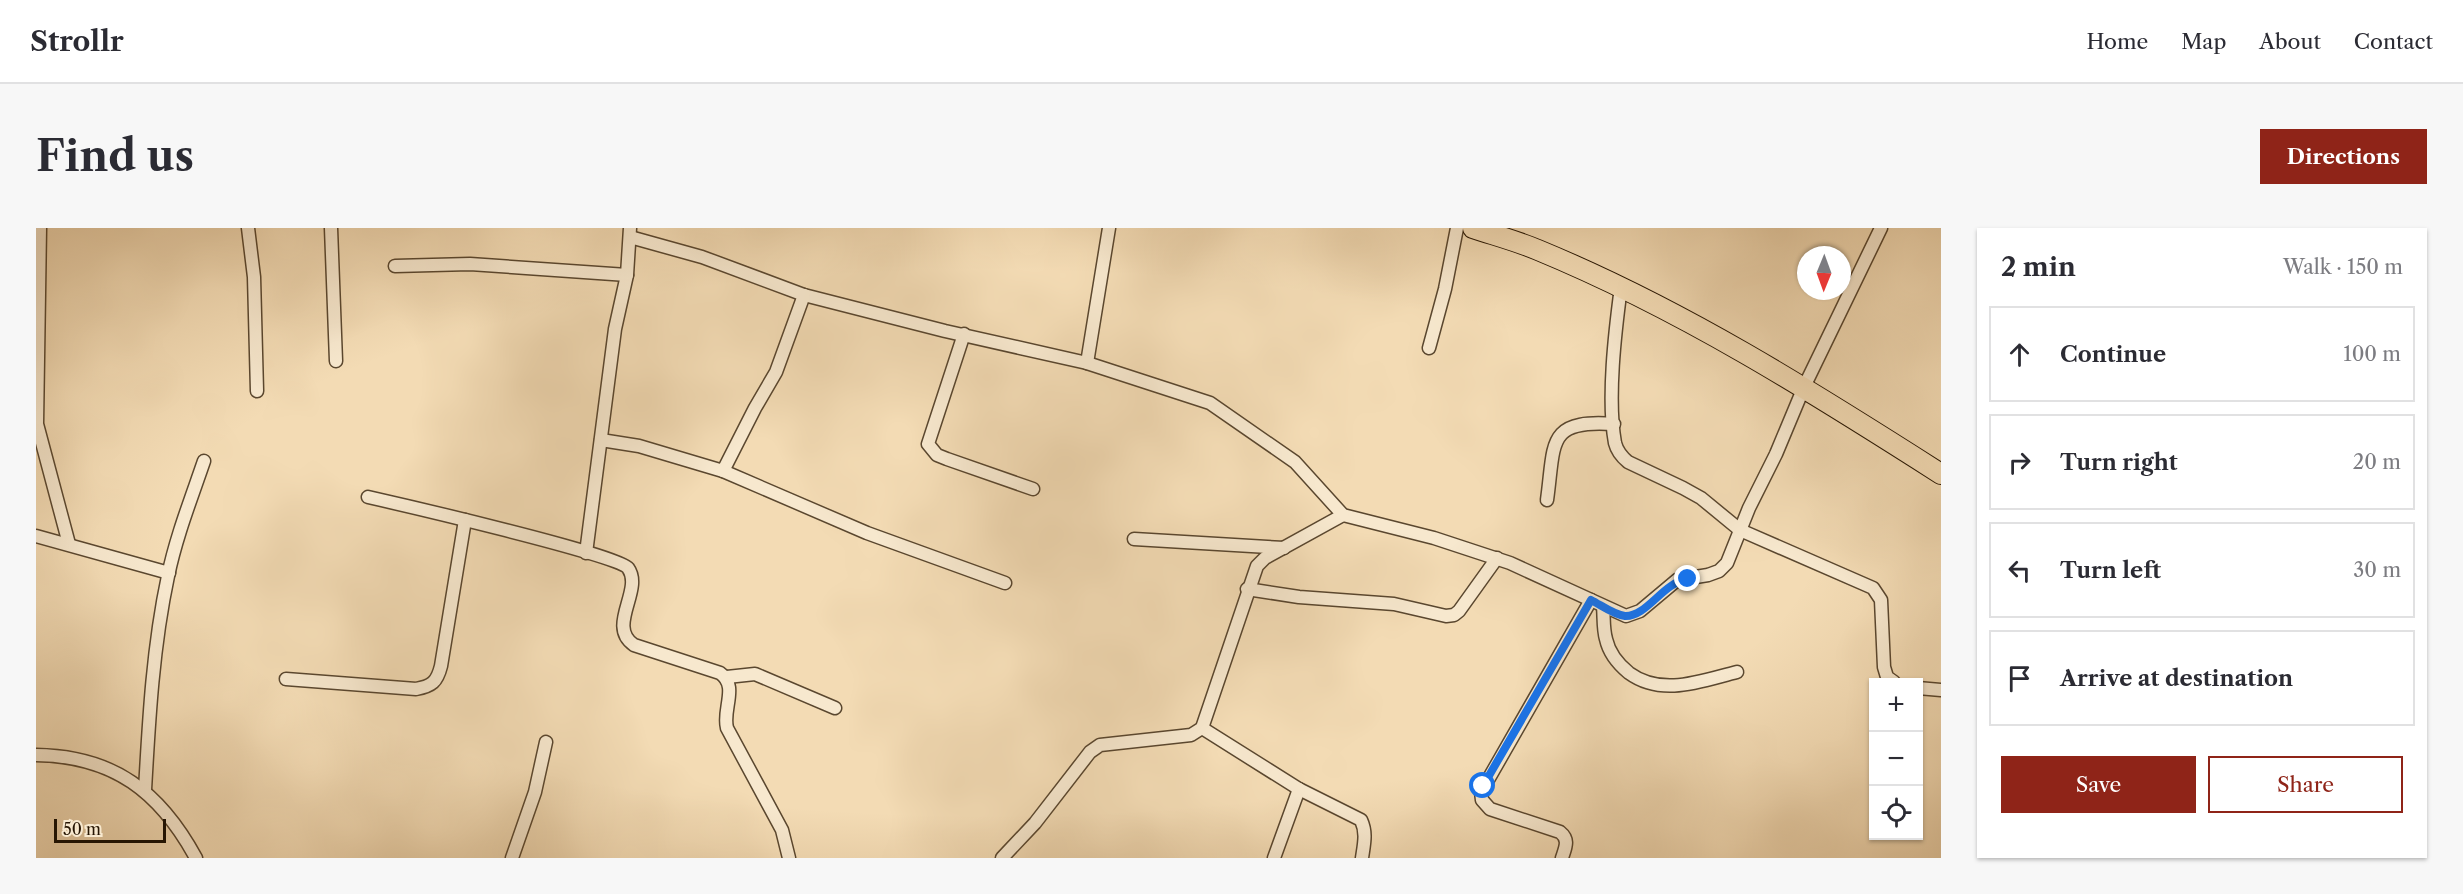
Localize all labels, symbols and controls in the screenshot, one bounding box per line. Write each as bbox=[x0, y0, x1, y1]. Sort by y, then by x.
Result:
text: Strollr bbox=[30, 24, 124, 58]
text: Home bbox=[2087, 29, 2148, 54]
text: Map bbox=[2181, 29, 2226, 54]
text: About bbox=[2259, 29, 2321, 54]
text: Contact bbox=[2354, 29, 2433, 54]
button: Directions bbox=[2260, 129, 2427, 184]
text: Find us bbox=[36, 130, 194, 182]
north arrow bbox=[1797, 246, 1851, 300]
text: 2 min bbox=[2001, 251, 2076, 283]
text: Walk · 150 m bbox=[2283, 255, 2403, 279]
icon: ahead bbox=[2003, 338, 2036, 371]
text: Continue bbox=[2060, 341, 2166, 368]
text: 100 m bbox=[2343, 342, 2401, 366]
icon: right bbox=[2003, 446, 2036, 479]
text: Turn right bbox=[2060, 449, 2178, 476]
text: 20 m bbox=[2353, 450, 2401, 474]
icon: left bbox=[2003, 554, 2036, 587]
text: Turn left bbox=[2060, 557, 2161, 584]
text: 30 m bbox=[2353, 558, 2401, 582]
route end bbox=[1674, 565, 1700, 591]
icon: arrive bbox=[2003, 662, 2036, 695]
text: Arrive at destination bbox=[2060, 665, 2293, 692]
map controls bbox=[1869, 678, 1923, 840]
button: + bbox=[1869, 678, 1923, 732]
button: − bbox=[1869, 732, 1923, 786]
button: Save bbox=[2001, 756, 2196, 813]
button: Share bbox=[2208, 756, 2403, 813]
route start bbox=[1469, 772, 1495, 798]
button: locate bbox=[1869, 786, 1923, 840]
scale bar bbox=[54, 816, 166, 844]
text: 50 m bbox=[63, 819, 101, 839]

